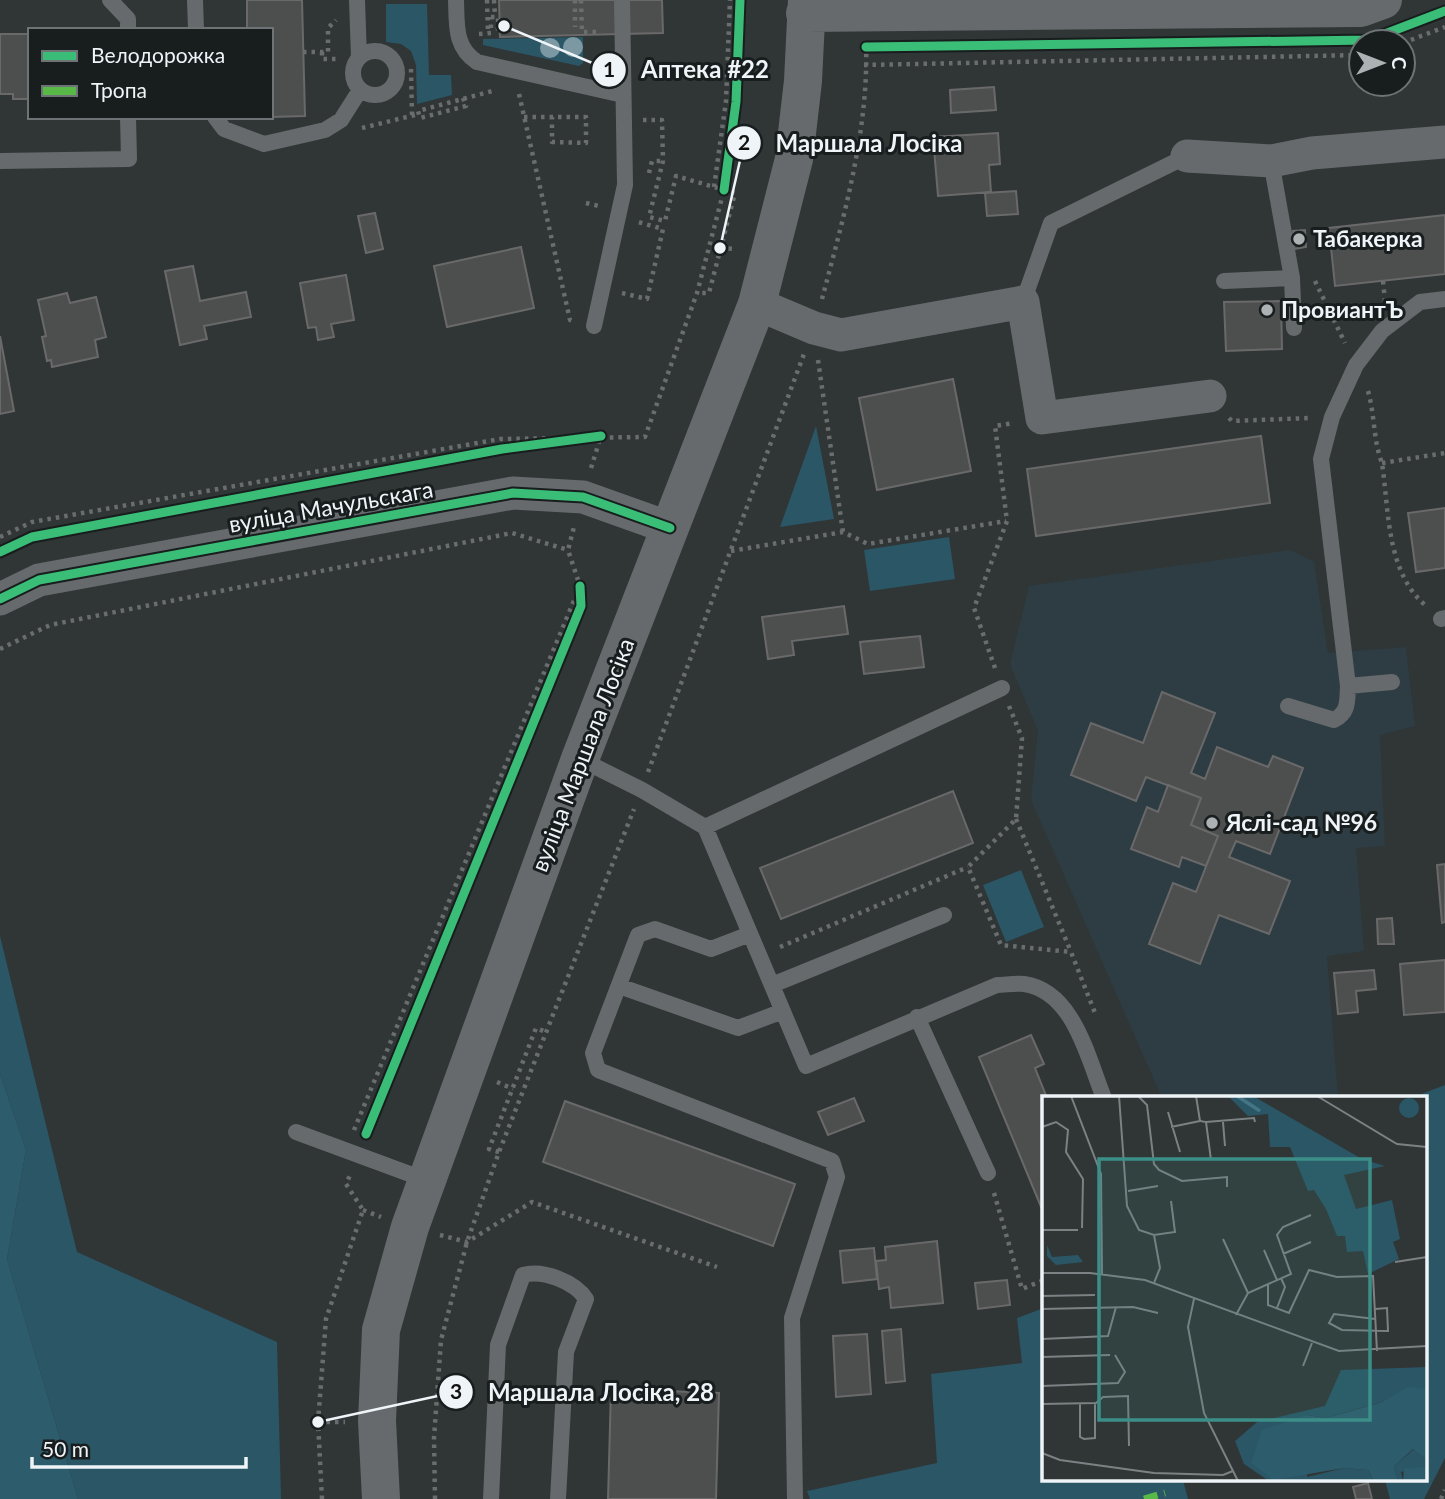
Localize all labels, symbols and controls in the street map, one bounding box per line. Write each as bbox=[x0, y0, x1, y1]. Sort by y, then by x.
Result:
legend bbox=[28, 28, 273, 119]
north arrow bbox=[1347, 28, 1417, 98]
text: Велодорожка bbox=[91, 42, 225, 67]
callout: Аптека #22 bbox=[592, 48, 782, 93]
text: Аптека #22 bbox=[640, 54, 769, 83]
text: 1 bbox=[603, 56, 615, 81]
text: С bbox=[1388, 57, 1411, 70]
text: Тропа bbox=[91, 77, 147, 102]
callout: Маршала Лосіка bbox=[727, 121, 976, 166]
text: Маршала Лосіка bbox=[776, 128, 962, 157]
text: 2 bbox=[738, 129, 750, 154]
place label: Табакерка bbox=[1313, 224, 1423, 252]
marker: Табакерка bbox=[1291, 231, 1307, 247]
place label: ПровиантЪ bbox=[1281, 295, 1403, 323]
marker: ПровиантЪ bbox=[1259, 302, 1275, 318]
street label: вуліца Мачульскага bbox=[227, 474, 435, 538]
street label: вуліца Маршала Лосіка bbox=[525, 634, 640, 875]
place label: Яслі-сад №96 bbox=[1225, 808, 1377, 836]
marker: Яслі-сад №96 bbox=[1204, 815, 1220, 831]
inset map bbox=[1042, 1096, 1428, 1482]
callout: Маршала Лосіка, 28 bbox=[439, 1370, 728, 1415]
text: Маршала Лосіка, 28 bbox=[488, 1377, 714, 1406]
text: 3 bbox=[450, 1378, 462, 1403]
scale bar bbox=[32, 1426, 245, 1470]
text: 50 m bbox=[42, 1436, 89, 1461]

